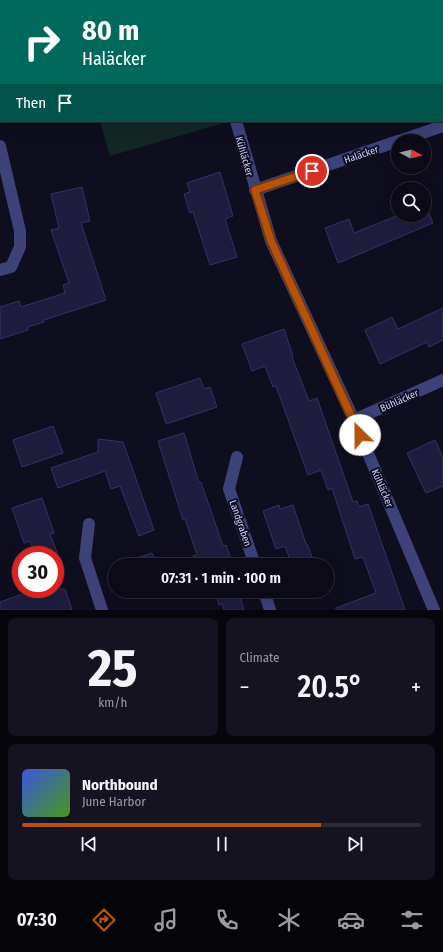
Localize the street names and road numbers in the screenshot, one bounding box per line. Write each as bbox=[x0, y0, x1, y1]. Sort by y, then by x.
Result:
street label: Kühläcker bbox=[233, 135, 256, 178]
street label: Haläcker bbox=[343, 143, 381, 166]
street label: Bühläcker bbox=[378, 387, 421, 415]
street label: Kühläcker bbox=[369, 467, 396, 510]
street label: Landgraben bbox=[227, 499, 254, 548]

